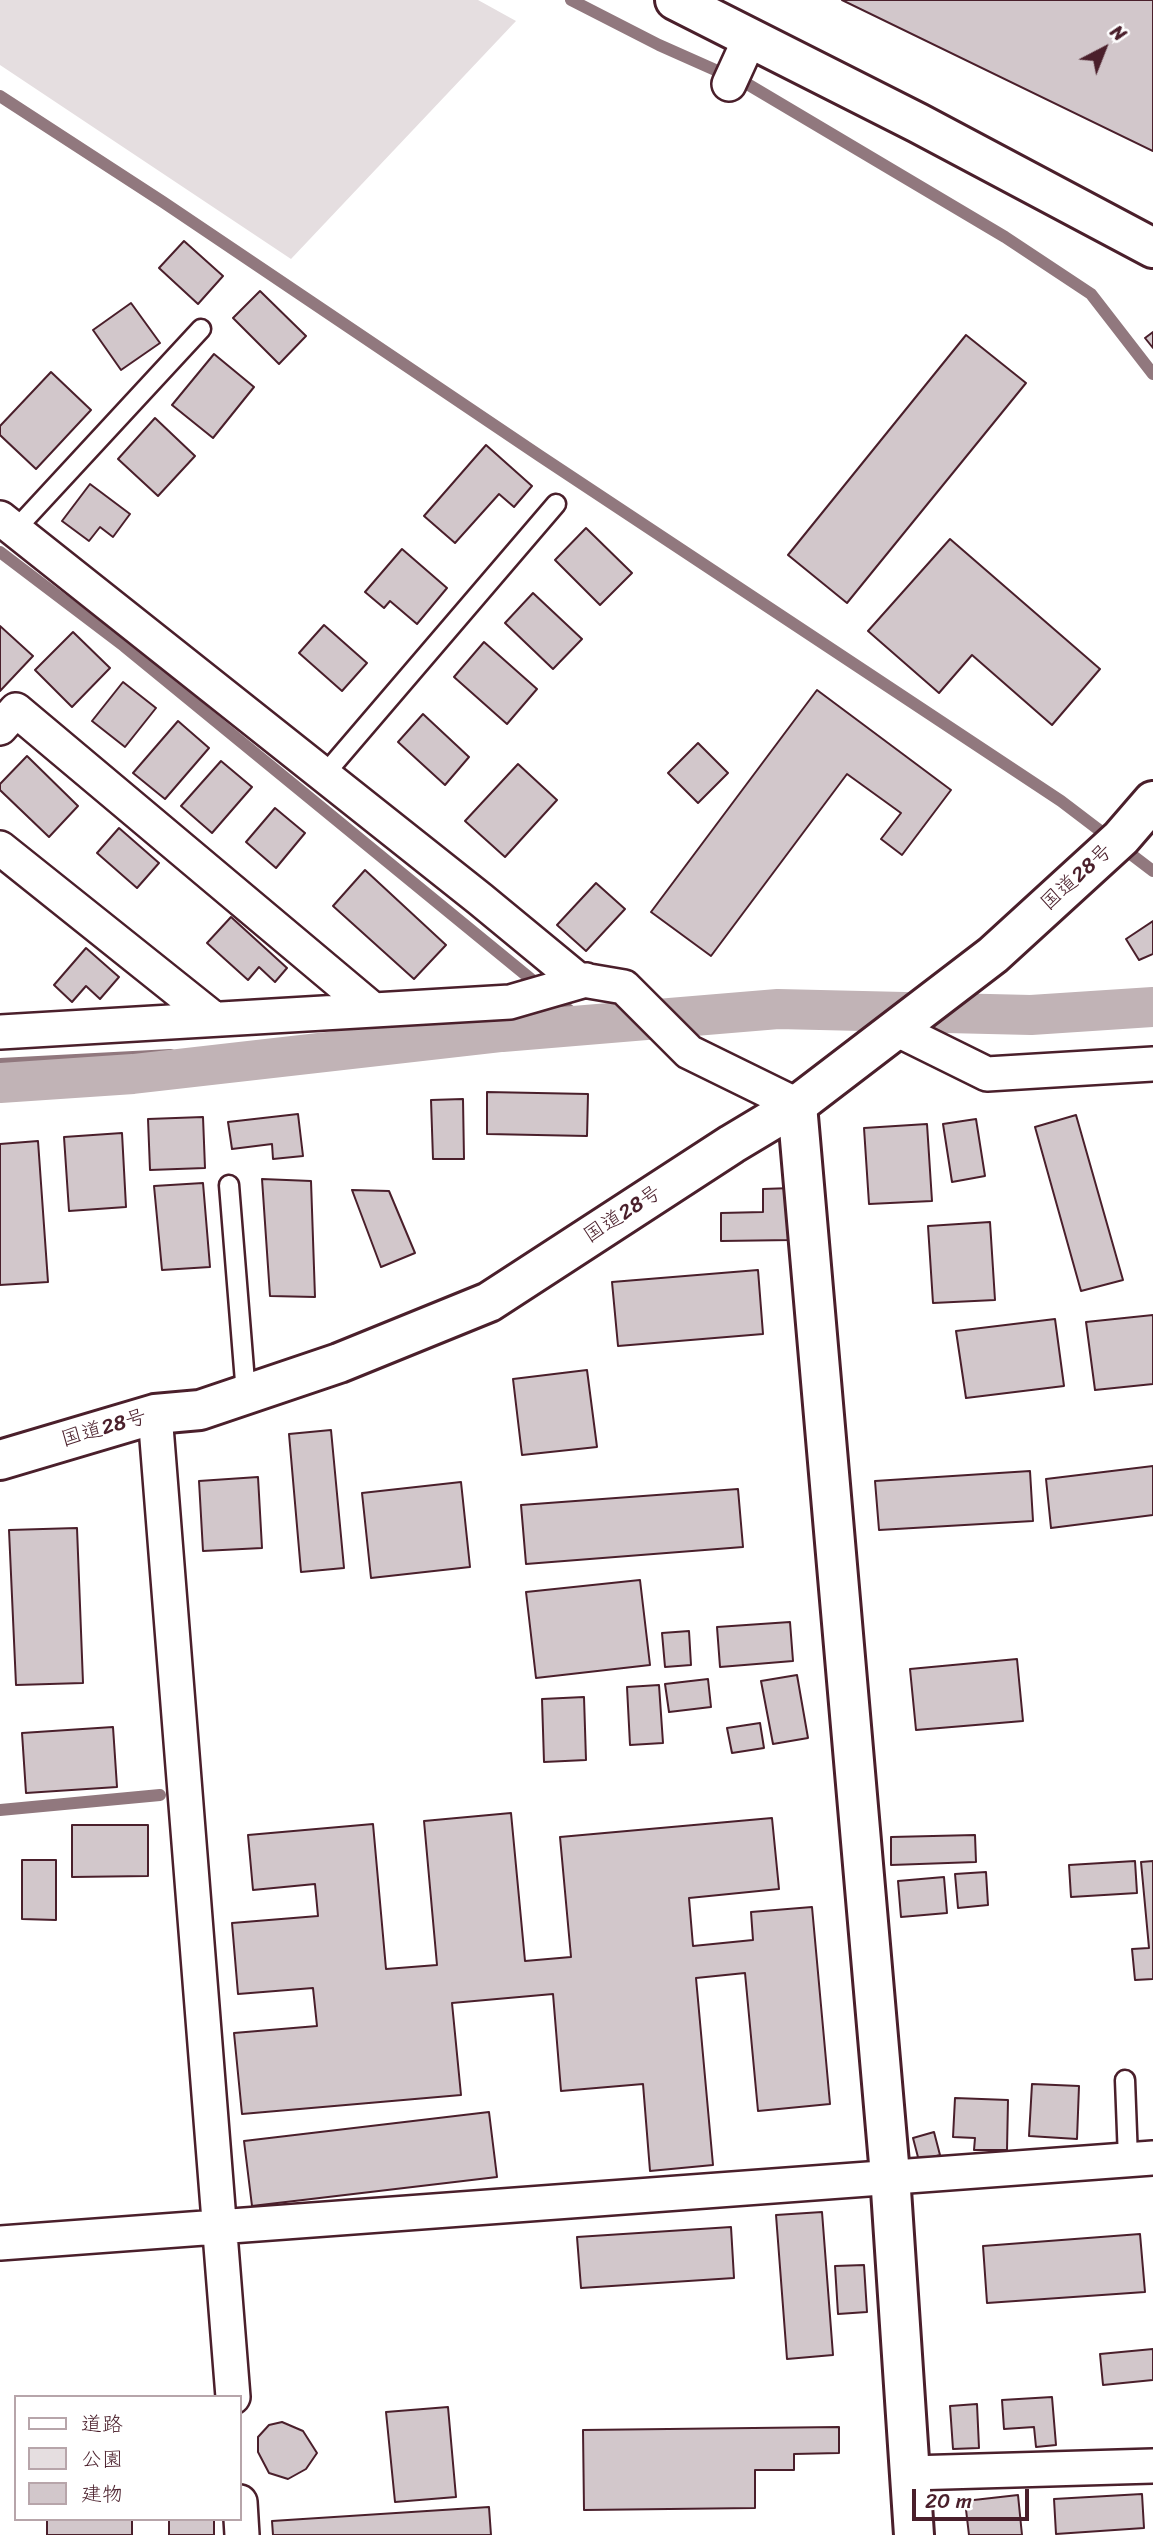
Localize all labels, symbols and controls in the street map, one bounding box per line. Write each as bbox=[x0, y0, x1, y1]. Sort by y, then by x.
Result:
north arrow bbox=[1069, 14, 1139, 84]
text: N bbox=[1102, 16, 1134, 50]
street label: 国道28号 bbox=[1036, 839, 1118, 917]
street label: 国道28号 bbox=[579, 1181, 667, 1249]
street label: 国道28号 bbox=[58, 1405, 150, 1453]
legend bbox=[14, 2395, 242, 2521]
text: 道路 bbox=[81, 2405, 123, 2443]
text: 公園 bbox=[81, 2440, 123, 2478]
text: 建物 bbox=[81, 2475, 123, 2513]
scale bar bbox=[915, 2476, 1032, 2520]
text: 20 m bbox=[925, 2482, 972, 2520]

